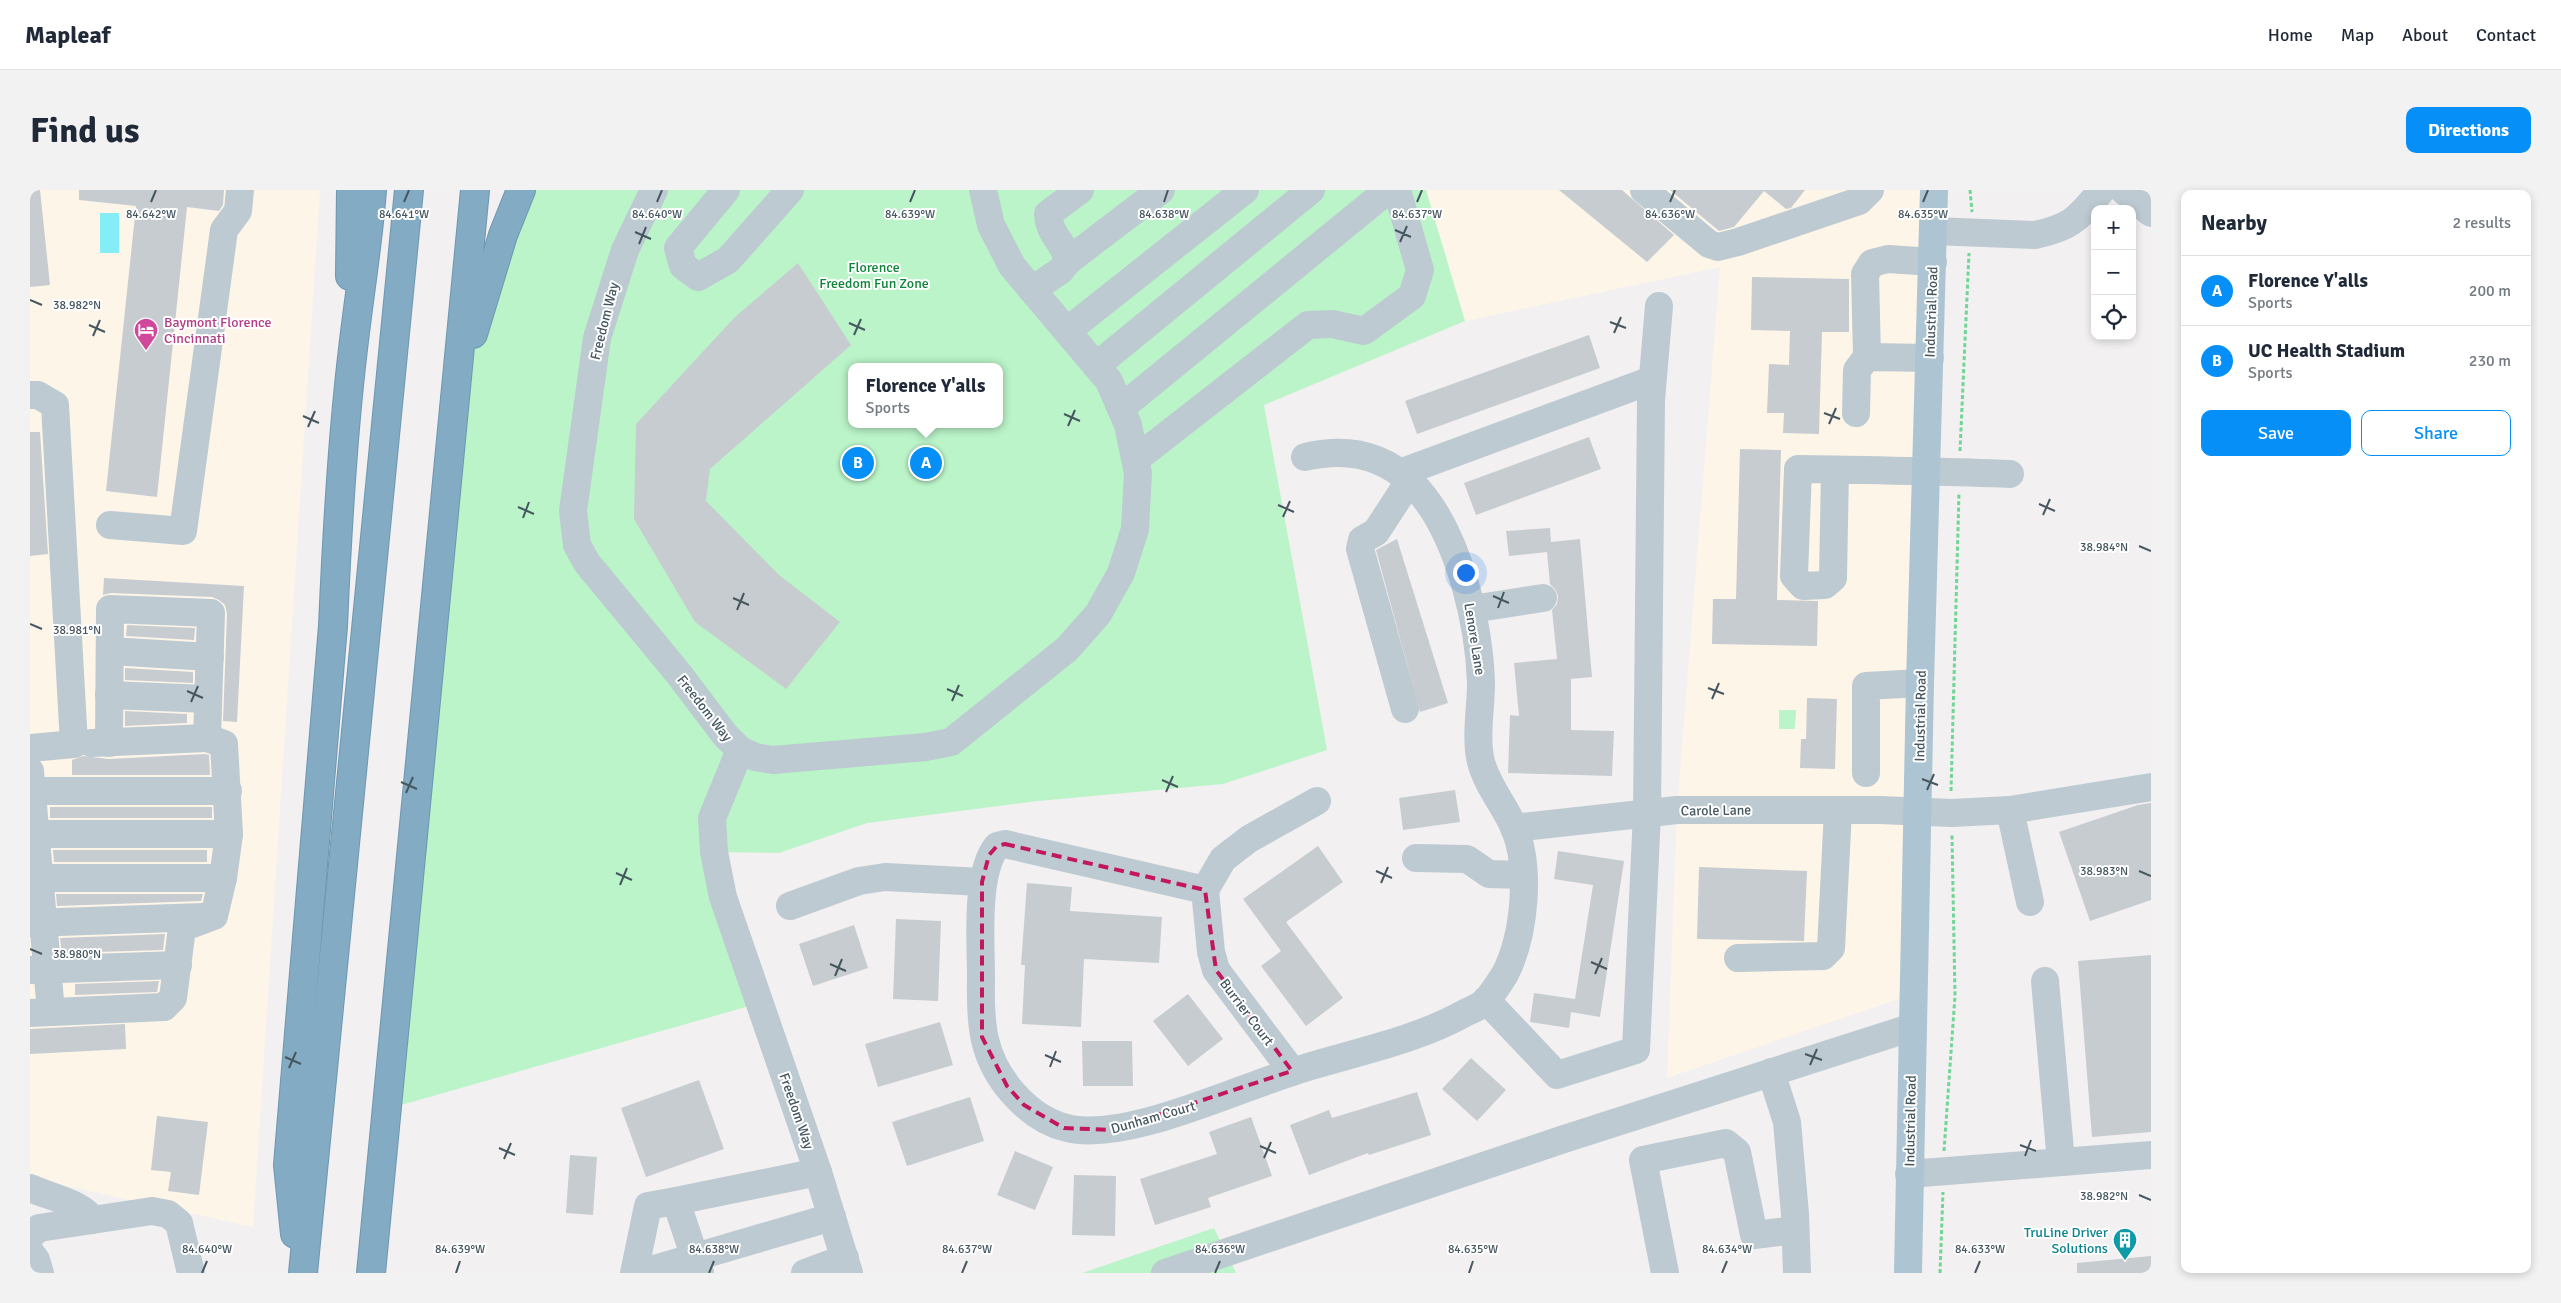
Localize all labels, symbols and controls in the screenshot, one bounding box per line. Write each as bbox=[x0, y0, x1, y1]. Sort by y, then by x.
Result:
text: Mapleaf bbox=[25, 20, 110, 50]
text: Home bbox=[2268, 24, 2313, 46]
text: Map bbox=[2341, 24, 2374, 46]
text: About bbox=[2402, 24, 2448, 46]
text: Contact bbox=[2476, 24, 2536, 46]
button: Directions bbox=[2406, 107, 2531, 153]
text: Find us bbox=[30, 109, 140, 152]
map controls bbox=[2091, 205, 2136, 340]
button: + bbox=[2091, 205, 2136, 250]
text: 84.642°W bbox=[126, 207, 176, 222]
text: 84.641°W bbox=[379, 207, 429, 222]
text: 84.640°W bbox=[632, 207, 682, 222]
text: 84.639°W bbox=[885, 207, 935, 222]
text: 84.638°W bbox=[1139, 207, 1189, 222]
text: 84.637°W bbox=[1392, 207, 1442, 222]
text: 84.636°W bbox=[1645, 207, 1695, 222]
text: 84.635°W bbox=[1898, 207, 1948, 222]
text: Nearby bbox=[2201, 210, 2267, 236]
text: 2 results bbox=[2452, 213, 2511, 233]
button: − bbox=[2091, 250, 2136, 295]
park label: Florence Freedom Fun Zone bbox=[819, 259, 929, 292]
street label: Industrial Road bbox=[1921, 266, 1942, 358]
text: Florence Y'alls bbox=[2248, 269, 2368, 293]
street label: Freedom Way bbox=[587, 280, 622, 362]
text: A bbox=[2212, 281, 2222, 301]
text: 200 m bbox=[2469, 281, 2511, 301]
text: Sports bbox=[2248, 293, 2293, 313]
button: locate bbox=[2091, 295, 2136, 340]
text: 38.982°N bbox=[53, 298, 101, 313]
place label: Baymont Florence Cincinnati bbox=[164, 314, 272, 347]
hotel icon: Baymont Florence Cincinnati bbox=[133, 317, 159, 351]
text: UC Health Stadium bbox=[2248, 339, 2405, 363]
text: B bbox=[2212, 351, 2222, 371]
text: 230 m bbox=[2469, 351, 2511, 371]
popup bbox=[848, 363, 1003, 428]
text: Sports bbox=[2248, 363, 2293, 383]
text: Florence Y'alls bbox=[866, 374, 986, 398]
text: Sports bbox=[866, 398, 910, 418]
button: Save bbox=[2201, 410, 2351, 456]
button: Share bbox=[2361, 410, 2511, 456]
pin: B bbox=[842, 444, 874, 482]
pin: A bbox=[910, 444, 942, 482]
text: 38.984°N bbox=[2080, 540, 2128, 555]
your location bbox=[1453, 560, 1479, 586]
street label: Lenore Lane bbox=[1460, 602, 1489, 676]
text: 38.981°N bbox=[53, 623, 101, 638]
street label: Industrial Road bbox=[1911, 670, 1930, 762]
street label: Freedom Way bbox=[673, 672, 736, 745]
street label: Carole Lane bbox=[1681, 801, 1751, 820]
text: 38.983°N bbox=[2080, 864, 2128, 879]
text: 38.980°N bbox=[53, 947, 101, 962]
street label: Burrier Court bbox=[1216, 976, 1277, 1049]
street label: Freedom Way bbox=[776, 1071, 818, 1152]
street label: Industrial Road bbox=[1901, 1075, 1920, 1167]
street label: Dunham Court bbox=[1109, 1097, 1197, 1138]
text: 38.982°N bbox=[2080, 1189, 2128, 1204]
place label: TruLine Driver Solutions bbox=[2024, 1224, 2109, 1257]
building icon: TruLine Driver Solutions bbox=[2112, 1227, 2138, 1261]
text: 84.640°W bbox=[182, 1242, 232, 1257]
text: 84.639°W bbox=[435, 1242, 485, 1257]
text: 84.638°W bbox=[689, 1242, 739, 1257]
text: 84.637°W bbox=[942, 1242, 992, 1257]
text: 84.636°W bbox=[1195, 1242, 1245, 1257]
text: 84.635°W bbox=[1448, 1242, 1498, 1257]
text: 84.634°W bbox=[1702, 1242, 1752, 1257]
text: 84.633°W bbox=[1955, 1242, 2005, 1257]

